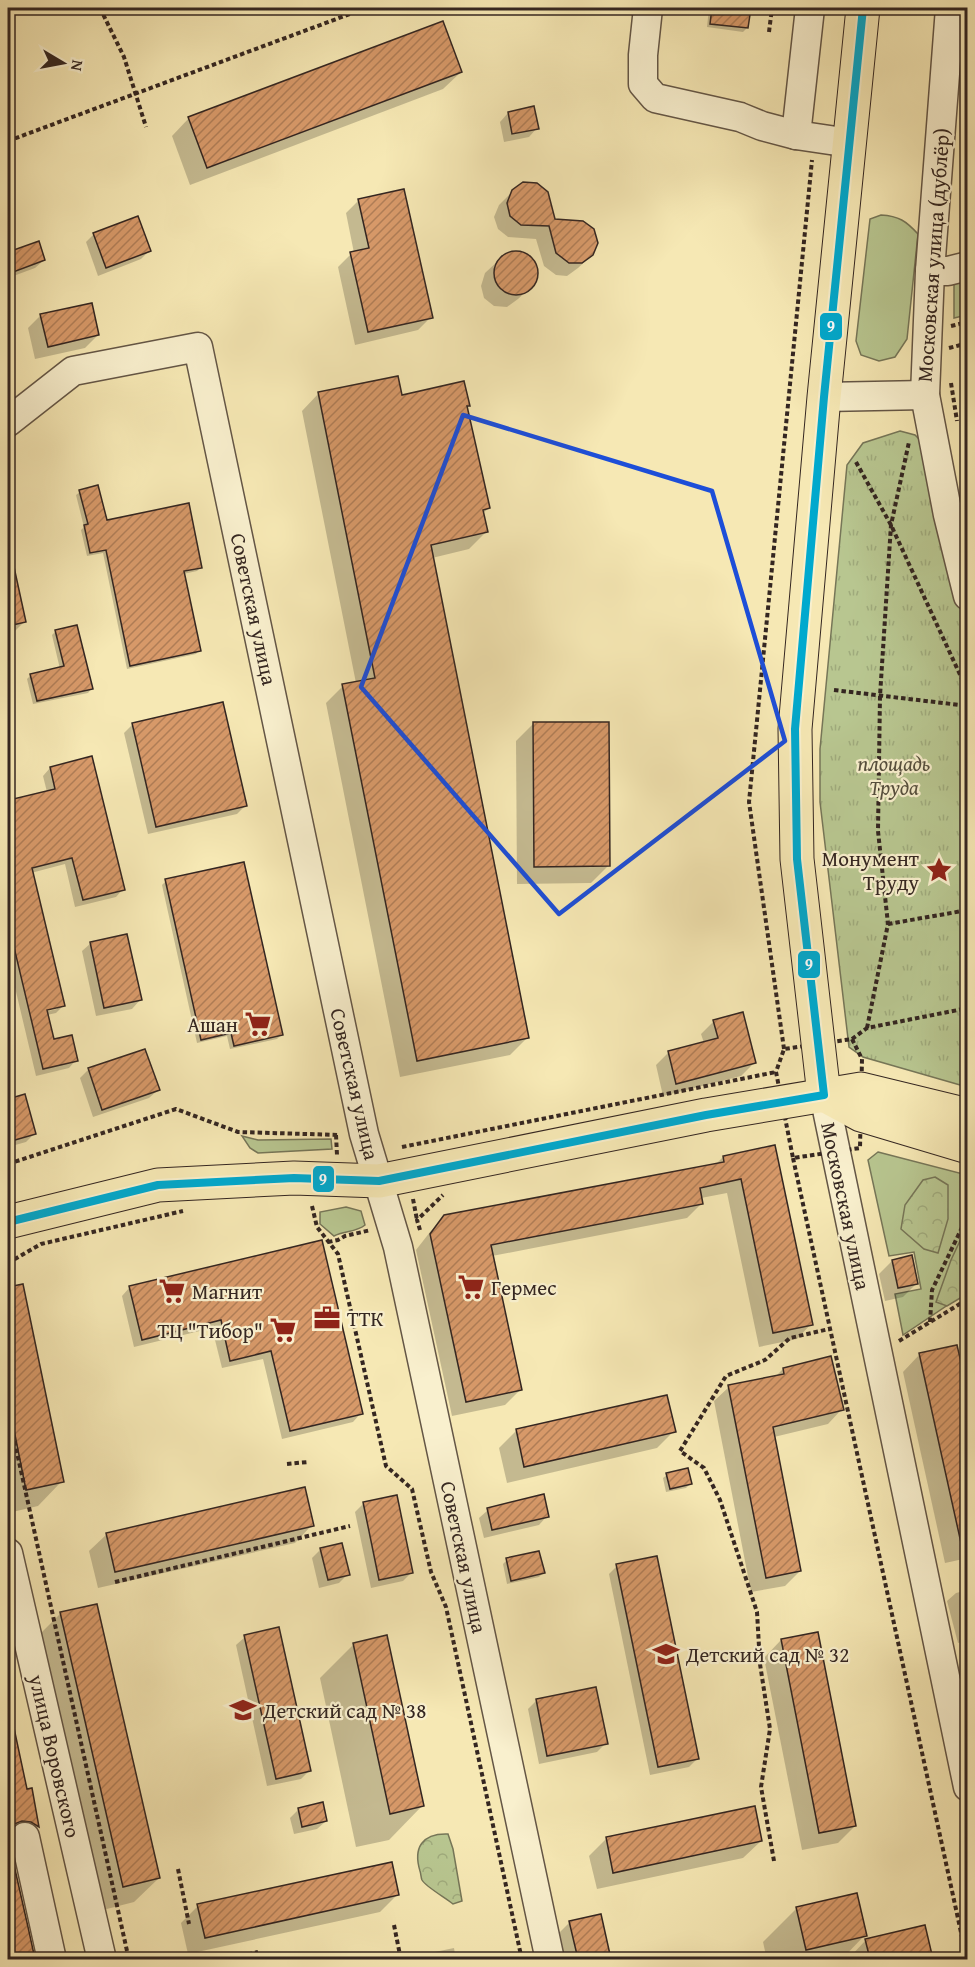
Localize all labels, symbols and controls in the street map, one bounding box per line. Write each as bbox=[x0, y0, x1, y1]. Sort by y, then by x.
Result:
north arrow bbox=[33, 33, 93, 93]
text: N bbox=[65, 58, 91, 73]
street label: Московская улица (дублёр) bbox=[909, 127, 957, 383]
line badge: 9 bbox=[819, 312, 843, 341]
text: 9 bbox=[827, 314, 835, 338]
street label: Советская улица bbox=[223, 530, 285, 688]
park label: площадь Труда bbox=[858, 748, 931, 803]
place label: Монумент Труду bbox=[822, 843, 919, 898]
place icon: Монумент Труду bbox=[924, 855, 954, 885]
line badge: 9 bbox=[797, 950, 821, 979]
text: 9 bbox=[805, 952, 813, 976]
street label: Советская улица bbox=[323, 1005, 387, 1163]
place label: Ашан bbox=[187, 1009, 238, 1040]
supermarket icon: Ашан bbox=[243, 1009, 273, 1039]
street label: Московская улица bbox=[813, 1119, 879, 1293]
line badge: 9 bbox=[312, 1165, 335, 1193]
text: 9 bbox=[319, 1167, 327, 1191]
supermarket icon: Гермес bbox=[456, 1272, 486, 1302]
place label: Гермес bbox=[491, 1272, 557, 1303]
supermarket icon: Магнит bbox=[157, 1276, 187, 1306]
place label: Магнит bbox=[192, 1276, 262, 1307]
office icon: ТТК bbox=[312, 1303, 342, 1333]
place label: ТТК bbox=[347, 1303, 384, 1334]
place label: ТЦ "Тибор" bbox=[158, 1315, 263, 1346]
supermarket icon: ТЦ "Тибор" bbox=[268, 1315, 298, 1345]
street label: Советская улица bbox=[433, 1478, 495, 1636]
school or university icon: Детский сад № 32 bbox=[651, 1639, 681, 1669]
place label: Детский сад № 32 bbox=[685, 1639, 849, 1670]
street label: улица Воровского bbox=[21, 1670, 89, 1841]
school or university icon: Детский сад № 38 bbox=[228, 1695, 258, 1725]
place label: Детский сад № 38 bbox=[262, 1695, 426, 1726]

